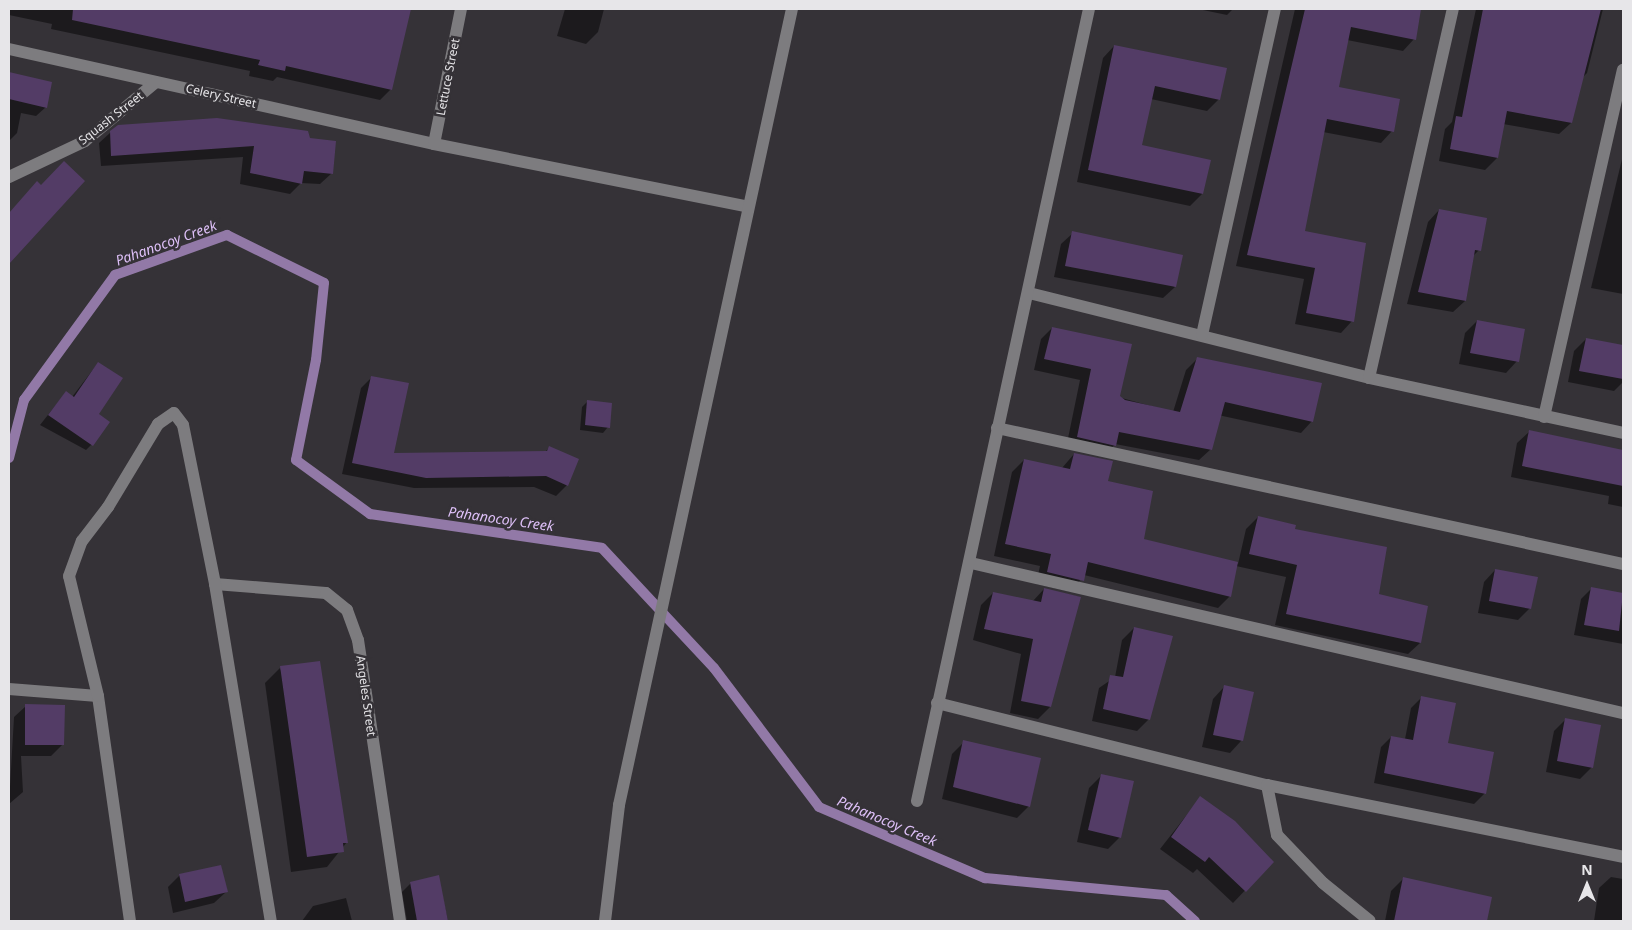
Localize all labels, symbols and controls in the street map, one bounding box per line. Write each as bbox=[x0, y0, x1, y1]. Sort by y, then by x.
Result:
street label: Lettuce Street bbox=[433, 37, 463, 117]
street label: Celery Street bbox=[184, 81, 258, 111]
street label: Squash Street bbox=[76, 88, 146, 148]
water label: Pahanocoy Creek bbox=[113, 217, 219, 269]
water label: Pahanocoy Creek bbox=[447, 503, 555, 535]
street label: Angeles Street bbox=[353, 655, 379, 737]
water label: Pahanocoy Creek bbox=[835, 792, 939, 850]
north arrow bbox=[1562, 860, 1612, 910]
text: N bbox=[1581, 860, 1593, 879]

